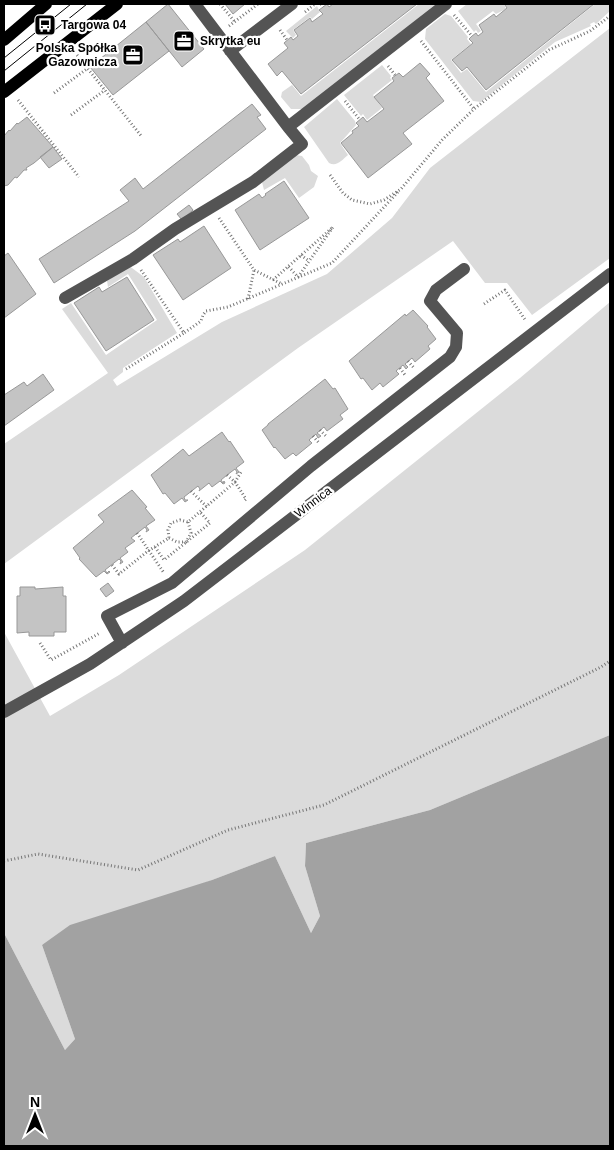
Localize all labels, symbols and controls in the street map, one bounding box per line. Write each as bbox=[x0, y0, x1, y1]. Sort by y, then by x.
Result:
bus stop icon: Targowa 04 bbox=[33, 13, 57, 37]
place label: Targowa 04 bbox=[61, 18, 126, 32]
office icon: Skrytka eu bbox=[172, 29, 196, 53]
place label: Skrytka eu bbox=[200, 34, 261, 48]
place label: Polska Spółka Gazownicza bbox=[36, 41, 117, 69]
office icon: Polska Spółka Gazownicza bbox=[121, 43, 145, 67]
street label: Winnica bbox=[292, 483, 335, 520]
north arrow bbox=[10, 1090, 60, 1140]
text: N bbox=[30, 1094, 40, 1110]

